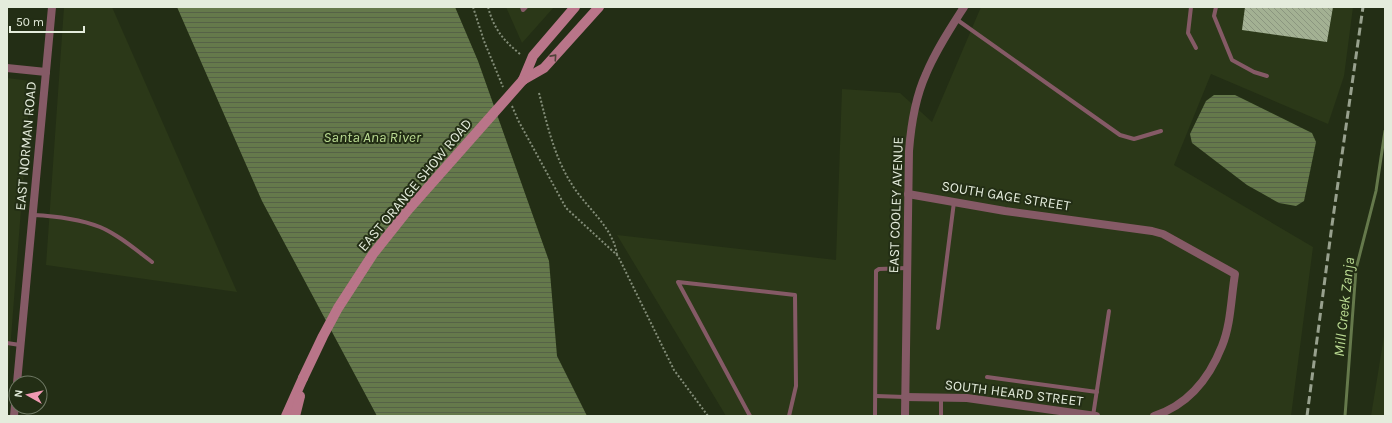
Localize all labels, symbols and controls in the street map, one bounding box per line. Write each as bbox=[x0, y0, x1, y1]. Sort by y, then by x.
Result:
scale bar bbox=[10, 8, 84, 34]
text: 50 m bbox=[16, 15, 44, 29]
one-way arrow bbox=[550, 55, 557, 62]
street label: EAST NORMAN ROAD bbox=[12, 81, 40, 211]
street label: EAST ORANGE SHOW ROAD bbox=[355, 115, 475, 255]
water label: Santa Ana River bbox=[323, 128, 422, 146]
street label: EAST COOLEY AVENUE bbox=[885, 136, 907, 274]
street label: SOUTH GAGE STREET bbox=[940, 177, 1072, 215]
water label: Mill Creek Zanja bbox=[1330, 256, 1358, 358]
north arrow bbox=[8, 375, 48, 415]
street label: SOUTH HEARD STREET bbox=[944, 376, 1084, 410]
text: N bbox=[12, 389, 26, 398]

